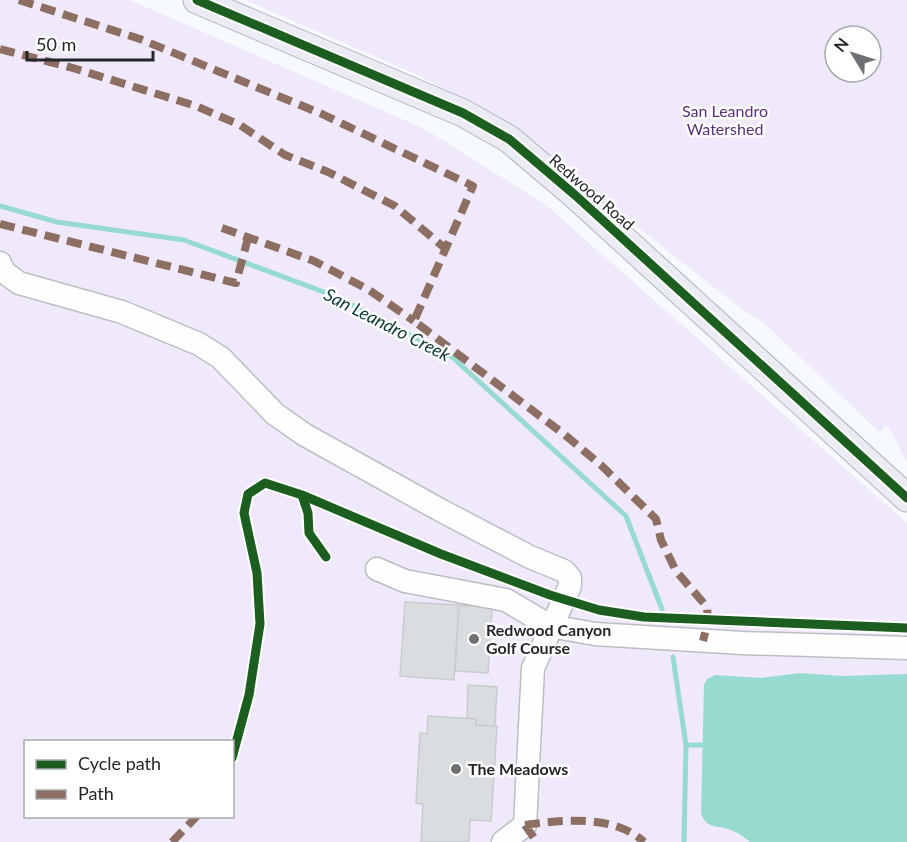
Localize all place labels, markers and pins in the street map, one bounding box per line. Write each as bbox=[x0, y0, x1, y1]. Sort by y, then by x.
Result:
place label: Redwood Canyon Golf Course bbox=[486, 620, 611, 657]
marker: Redwood Canyon Golf Course bbox=[467, 632, 481, 646]
place label: The Meadows bbox=[468, 759, 568, 778]
marker: The Meadows bbox=[449, 762, 463, 776]

